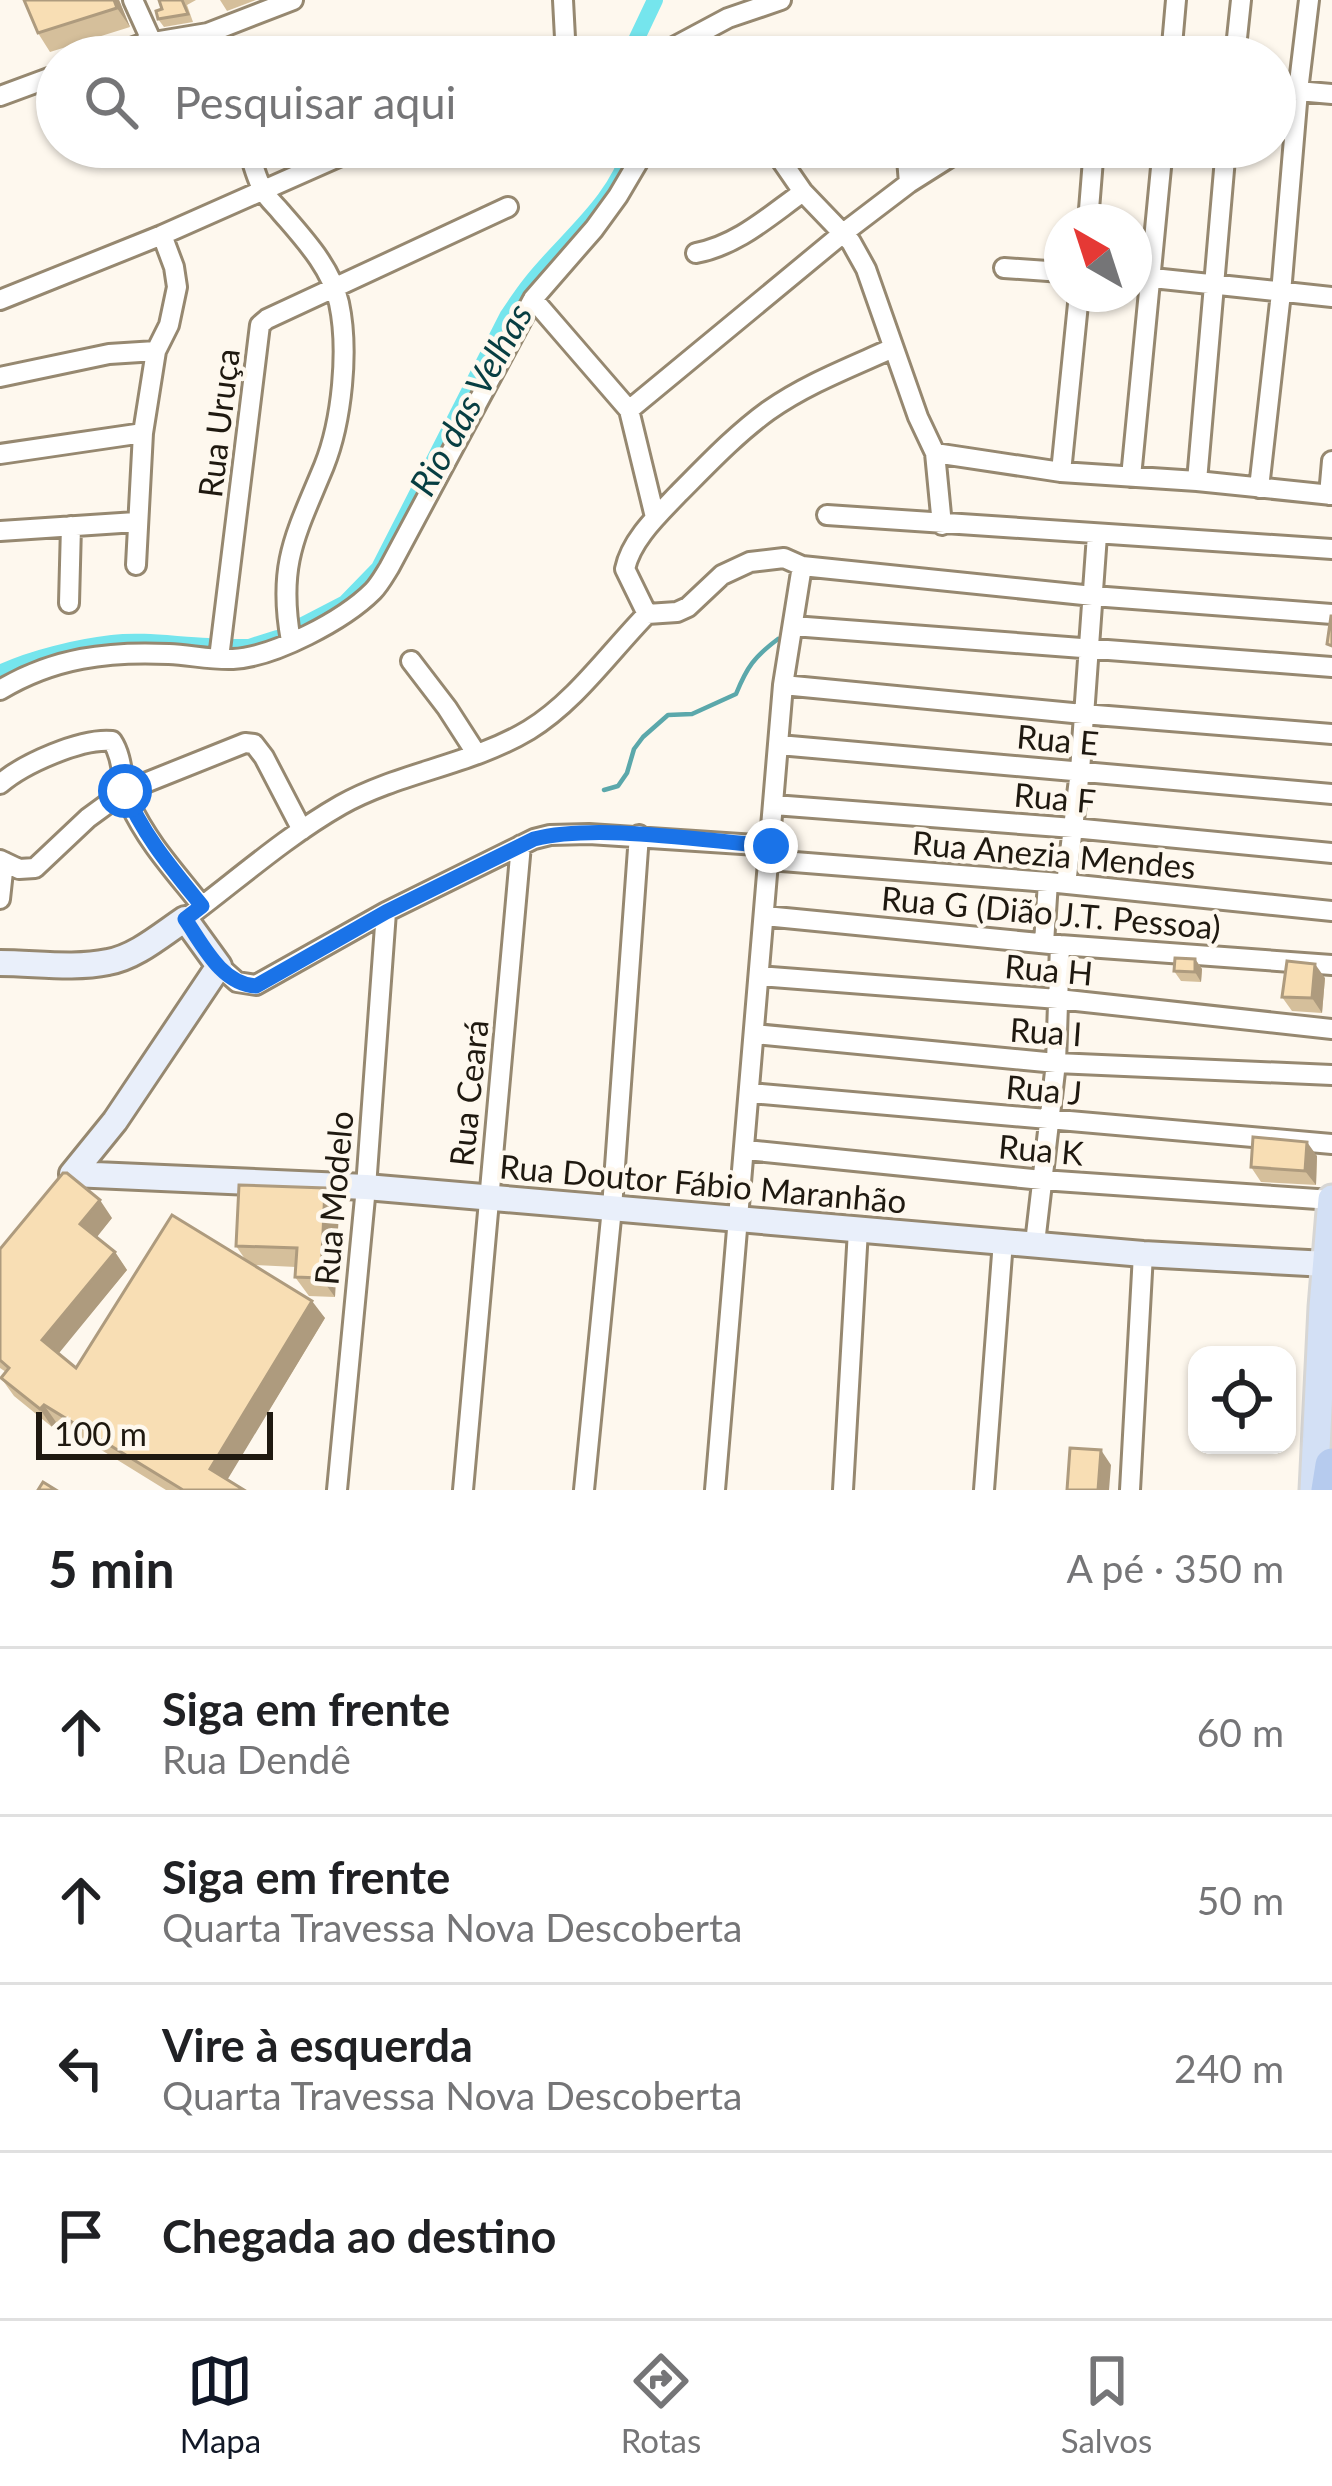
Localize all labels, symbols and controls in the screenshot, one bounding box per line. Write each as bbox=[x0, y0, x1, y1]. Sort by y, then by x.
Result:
search box bbox=[36, 36, 1296, 168]
icon: search bbox=[78, 69, 144, 135]
text: Pesquisar aqui bbox=[174, 75, 456, 129]
north arrow bbox=[1044, 204, 1152, 312]
water label: Rio das Velhas bbox=[399, 295, 541, 503]
street label: Rua Uruça bbox=[189, 346, 247, 500]
street label: Rua E bbox=[1015, 715, 1101, 763]
route start bbox=[98, 764, 152, 818]
street label: Rua F bbox=[1012, 774, 1098, 820]
route end bbox=[744, 819, 798, 873]
street label: Rua Anezia Mendes bbox=[911, 822, 1197, 886]
street label: Rua G (Dião J.T. Pessoa) bbox=[880, 877, 1222, 947]
street label: Rua H bbox=[1003, 945, 1095, 993]
street label: Rua I bbox=[1008, 1009, 1084, 1053]
street label: Rua Ceará bbox=[440, 1018, 496, 1168]
street label: Rua J bbox=[1004, 1066, 1084, 1112]
street label: Rua Modelo bbox=[305, 1109, 361, 1287]
street label: Rua K bbox=[997, 1125, 1085, 1173]
street label: Rua Doutor Fábio Maranhão bbox=[498, 1145, 908, 1221]
map controls bbox=[1188, 1346, 1296, 1454]
button: locate bbox=[1188, 1346, 1296, 1454]
scale bar bbox=[36, 1406, 273, 1459]
text: 100 m bbox=[54, 1413, 147, 1453]
text: 5 min bbox=[48, 1538, 174, 1599]
text: A pé · 350 m bbox=[1066, 1545, 1284, 1591]
text: Siga em frente bbox=[162, 1682, 450, 1736]
icon: ahead bbox=[48, 1699, 114, 1765]
text: 60 m bbox=[1197, 1709, 1284, 1755]
text: Rua Dendê bbox=[162, 1736, 351, 1782]
text: Siga em frente bbox=[162, 1850, 450, 1904]
icon: ahead bbox=[48, 1867, 114, 1933]
text: 50 m bbox=[1197, 1877, 1284, 1923]
text: Quarta Travessa Nova Descoberta bbox=[162, 1904, 742, 1950]
text: Vire à esquerda bbox=[162, 2018, 473, 2072]
icon: left bbox=[48, 2035, 114, 2101]
text: 240 m bbox=[1174, 2045, 1284, 2091]
text: Quarta Travessa Nova Descoberta bbox=[162, 2072, 742, 2118]
icon: arrive bbox=[48, 2203, 114, 2269]
text: Chegada ao destino bbox=[162, 2209, 556, 2263]
tab: Mapa bbox=[180, 2348, 261, 2460]
tab: Rotas bbox=[621, 2348, 701, 2460]
tab: Salvos bbox=[1061, 2348, 1152, 2460]

